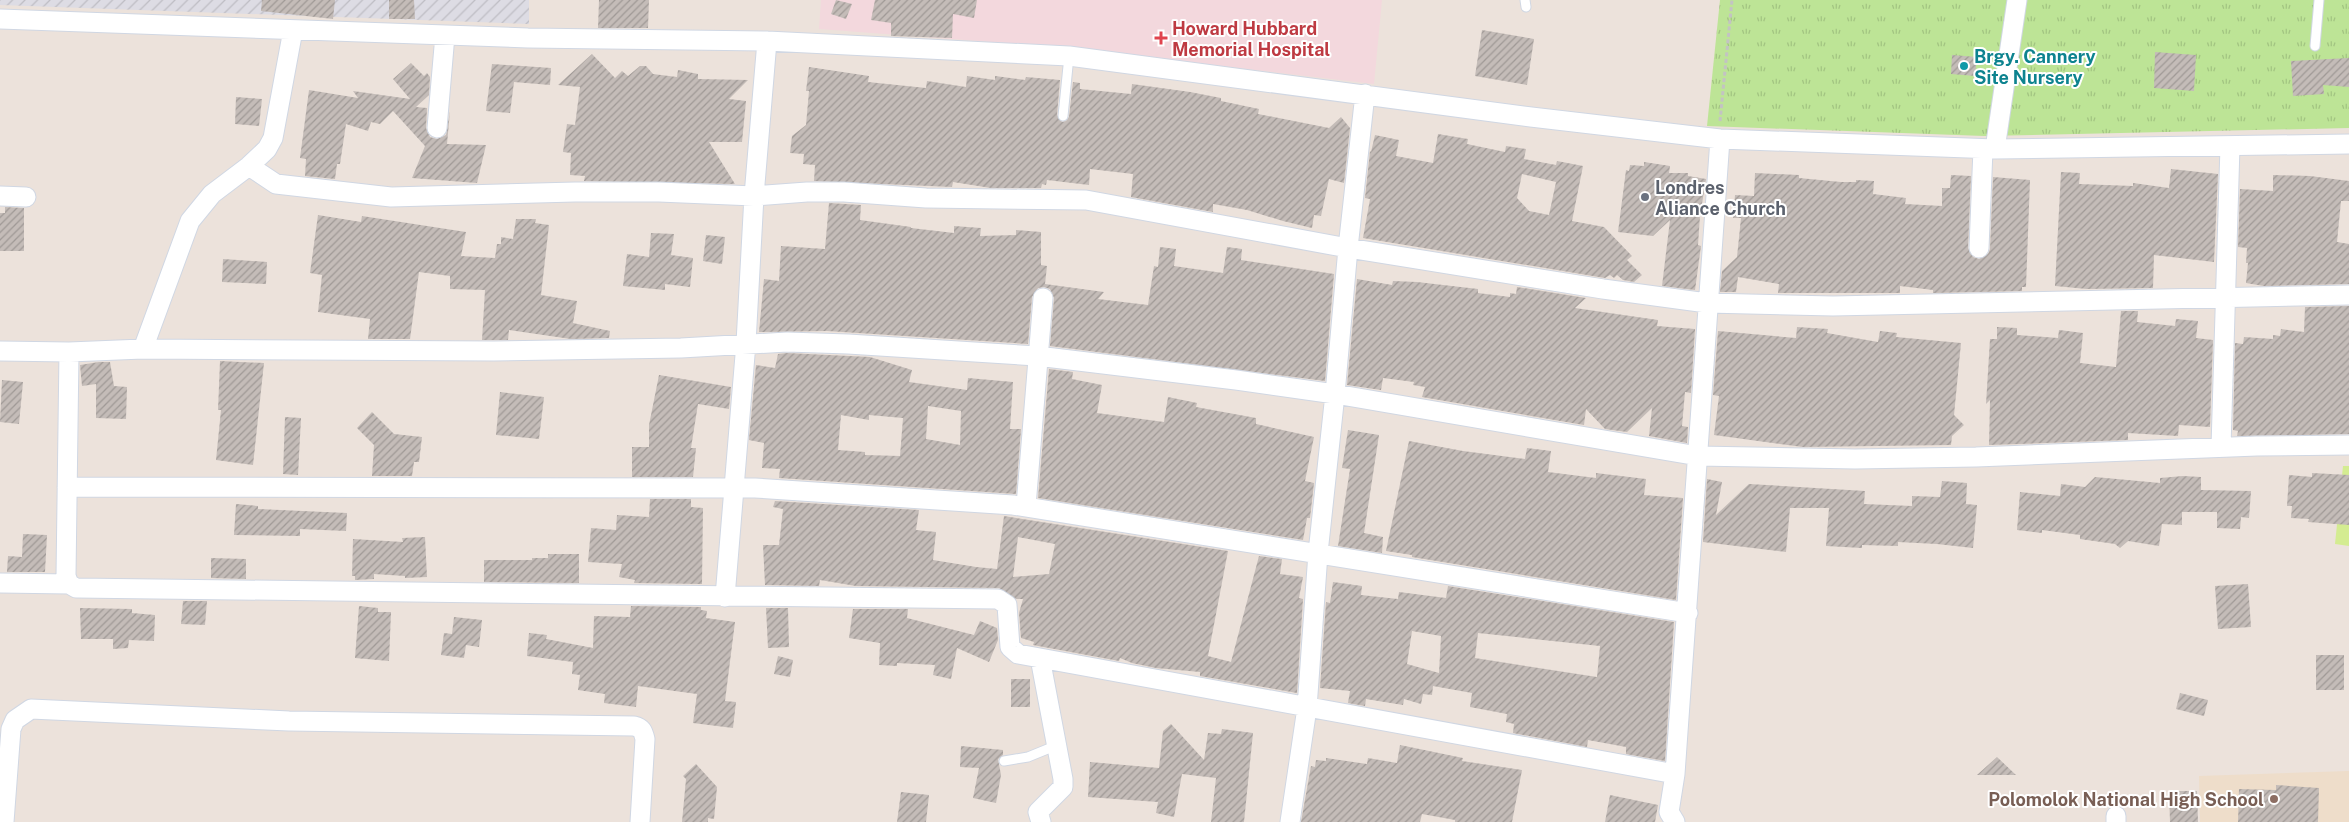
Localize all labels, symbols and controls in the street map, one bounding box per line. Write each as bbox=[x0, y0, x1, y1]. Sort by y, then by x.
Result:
place label: Howard Hubbard Memorial Hospital bbox=[1172, 18, 1330, 60]
marker: Howard Hubbard Memorial Hospital bbox=[1154, 31, 1168, 45]
place label: Brgy. Cannery Site Nursery bbox=[1974, 46, 2096, 88]
marker: Brgy. Cannery Site Nursery bbox=[1958, 60, 1970, 72]
place label: Londres Aliance Church bbox=[1655, 177, 1786, 219]
marker: Londres Aliance Church bbox=[1639, 191, 1651, 203]
place label: Polomolok National High School bbox=[1988, 789, 2264, 810]
marker: Polomolok National High School bbox=[2268, 793, 2280, 805]

